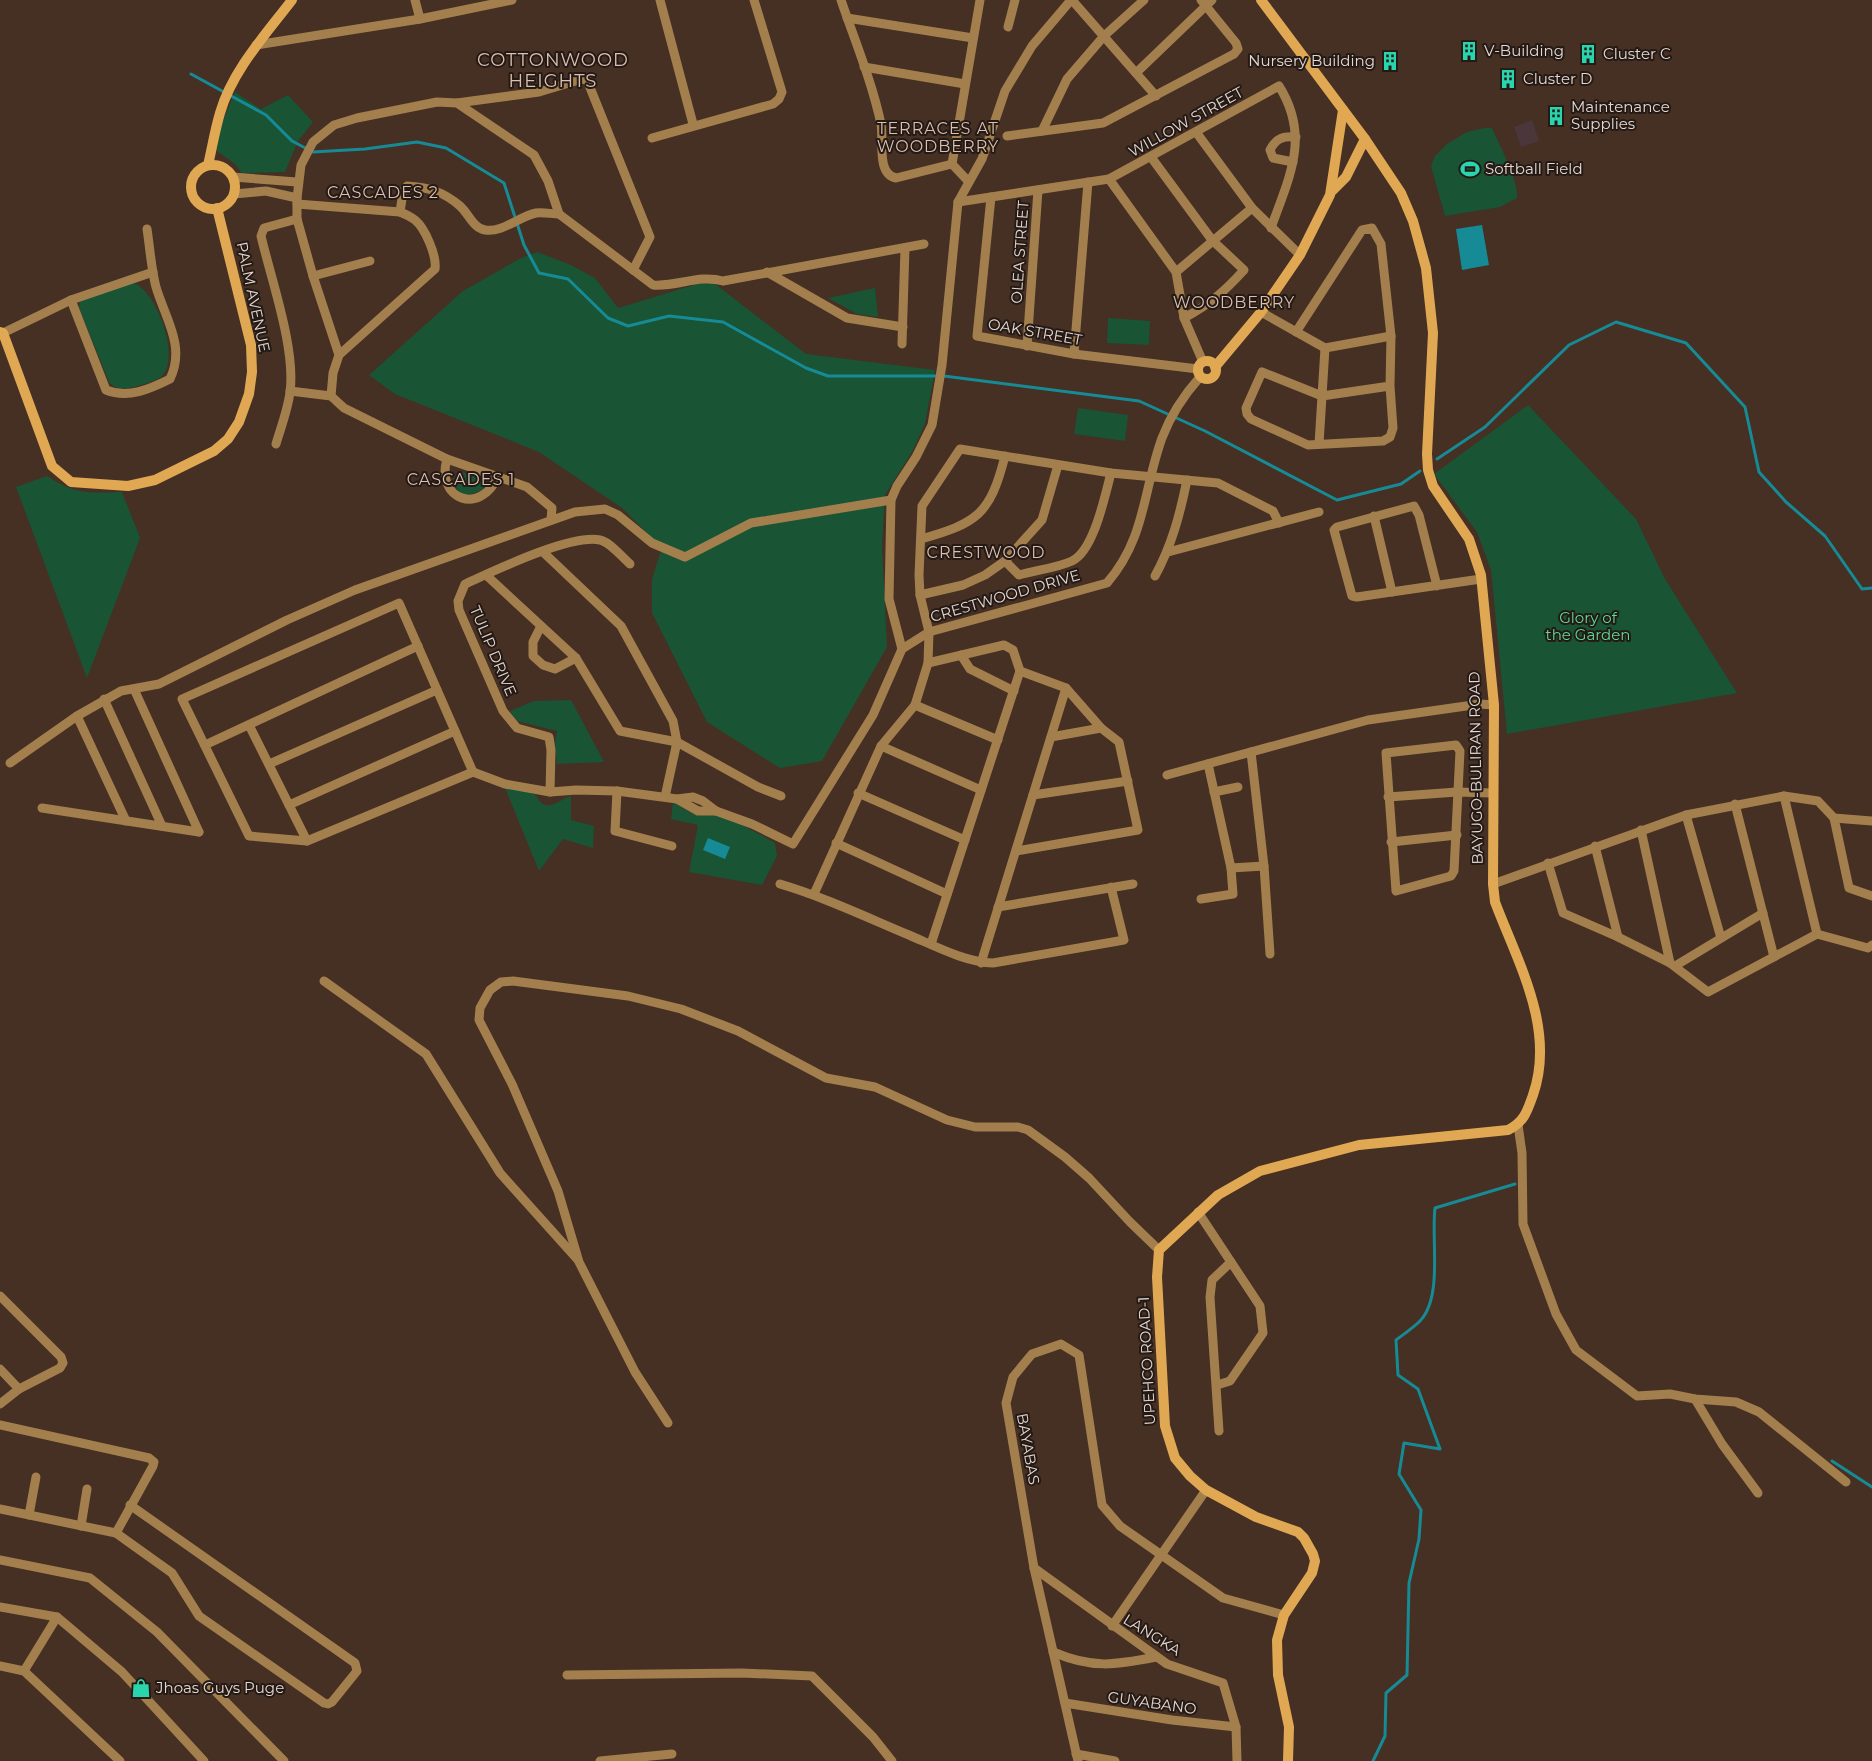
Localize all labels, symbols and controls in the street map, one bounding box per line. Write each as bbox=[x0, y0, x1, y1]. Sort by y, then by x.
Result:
building icon: V-Building bbox=[1458, 40, 1480, 62]
place label: V-Building bbox=[1484, 41, 1564, 60]
building icon: Cluster C bbox=[1577, 43, 1599, 65]
place label: Cluster C bbox=[1603, 44, 1671, 63]
district label: COTTONWOOD HEIGHTS bbox=[477, 49, 629, 92]
building icon: Nursery Building bbox=[1379, 50, 1401, 72]
place label: Nursery Building bbox=[1248, 51, 1375, 70]
building icon: Cluster D bbox=[1497, 68, 1519, 90]
place label: Cluster D bbox=[1523, 69, 1592, 88]
street label: WILLOW STREET bbox=[1125, 82, 1247, 161]
place label: Maintenance Supplies bbox=[1571, 97, 1670, 133]
building icon: Maintenance Supplies bbox=[1545, 105, 1567, 127]
district label: TERRACES AT WOODBERRY bbox=[877, 119, 999, 156]
sports icon: Softball Field bbox=[1459, 158, 1481, 180]
place label: Softball Field bbox=[1485, 159, 1583, 178]
district label: CASCADES 2 bbox=[327, 183, 439, 202]
street label: OLEA STREET bbox=[1006, 199, 1033, 304]
street label: PALM AVENUE bbox=[232, 240, 274, 354]
district label: WOODBERRY bbox=[1173, 293, 1295, 312]
street label: OAK STREET bbox=[987, 314, 1084, 349]
district label: CASCADES 1 bbox=[407, 470, 515, 489]
district label: CRESTWOOD bbox=[927, 543, 1045, 562]
street label: CRESTWOOD DRIVE bbox=[928, 565, 1082, 626]
street label: TULIP DRIVE bbox=[466, 603, 521, 699]
park label: Glory of the Garden bbox=[1546, 608, 1630, 644]
street label: BAYUGO-BULIRAN ROAD bbox=[1464, 671, 1487, 865]
street label: UPEHCO ROAD-1 bbox=[1134, 1296, 1159, 1426]
street label: BAYABAS bbox=[1013, 1412, 1044, 1486]
street label: LANGKA bbox=[1120, 1609, 1185, 1660]
shop icon: Jhoas Guys Puge bbox=[130, 1677, 152, 1699]
place label: Jhoas Guys Puge bbox=[155, 1678, 284, 1697]
street label: GUYABANO bbox=[1106, 1687, 1198, 1718]

